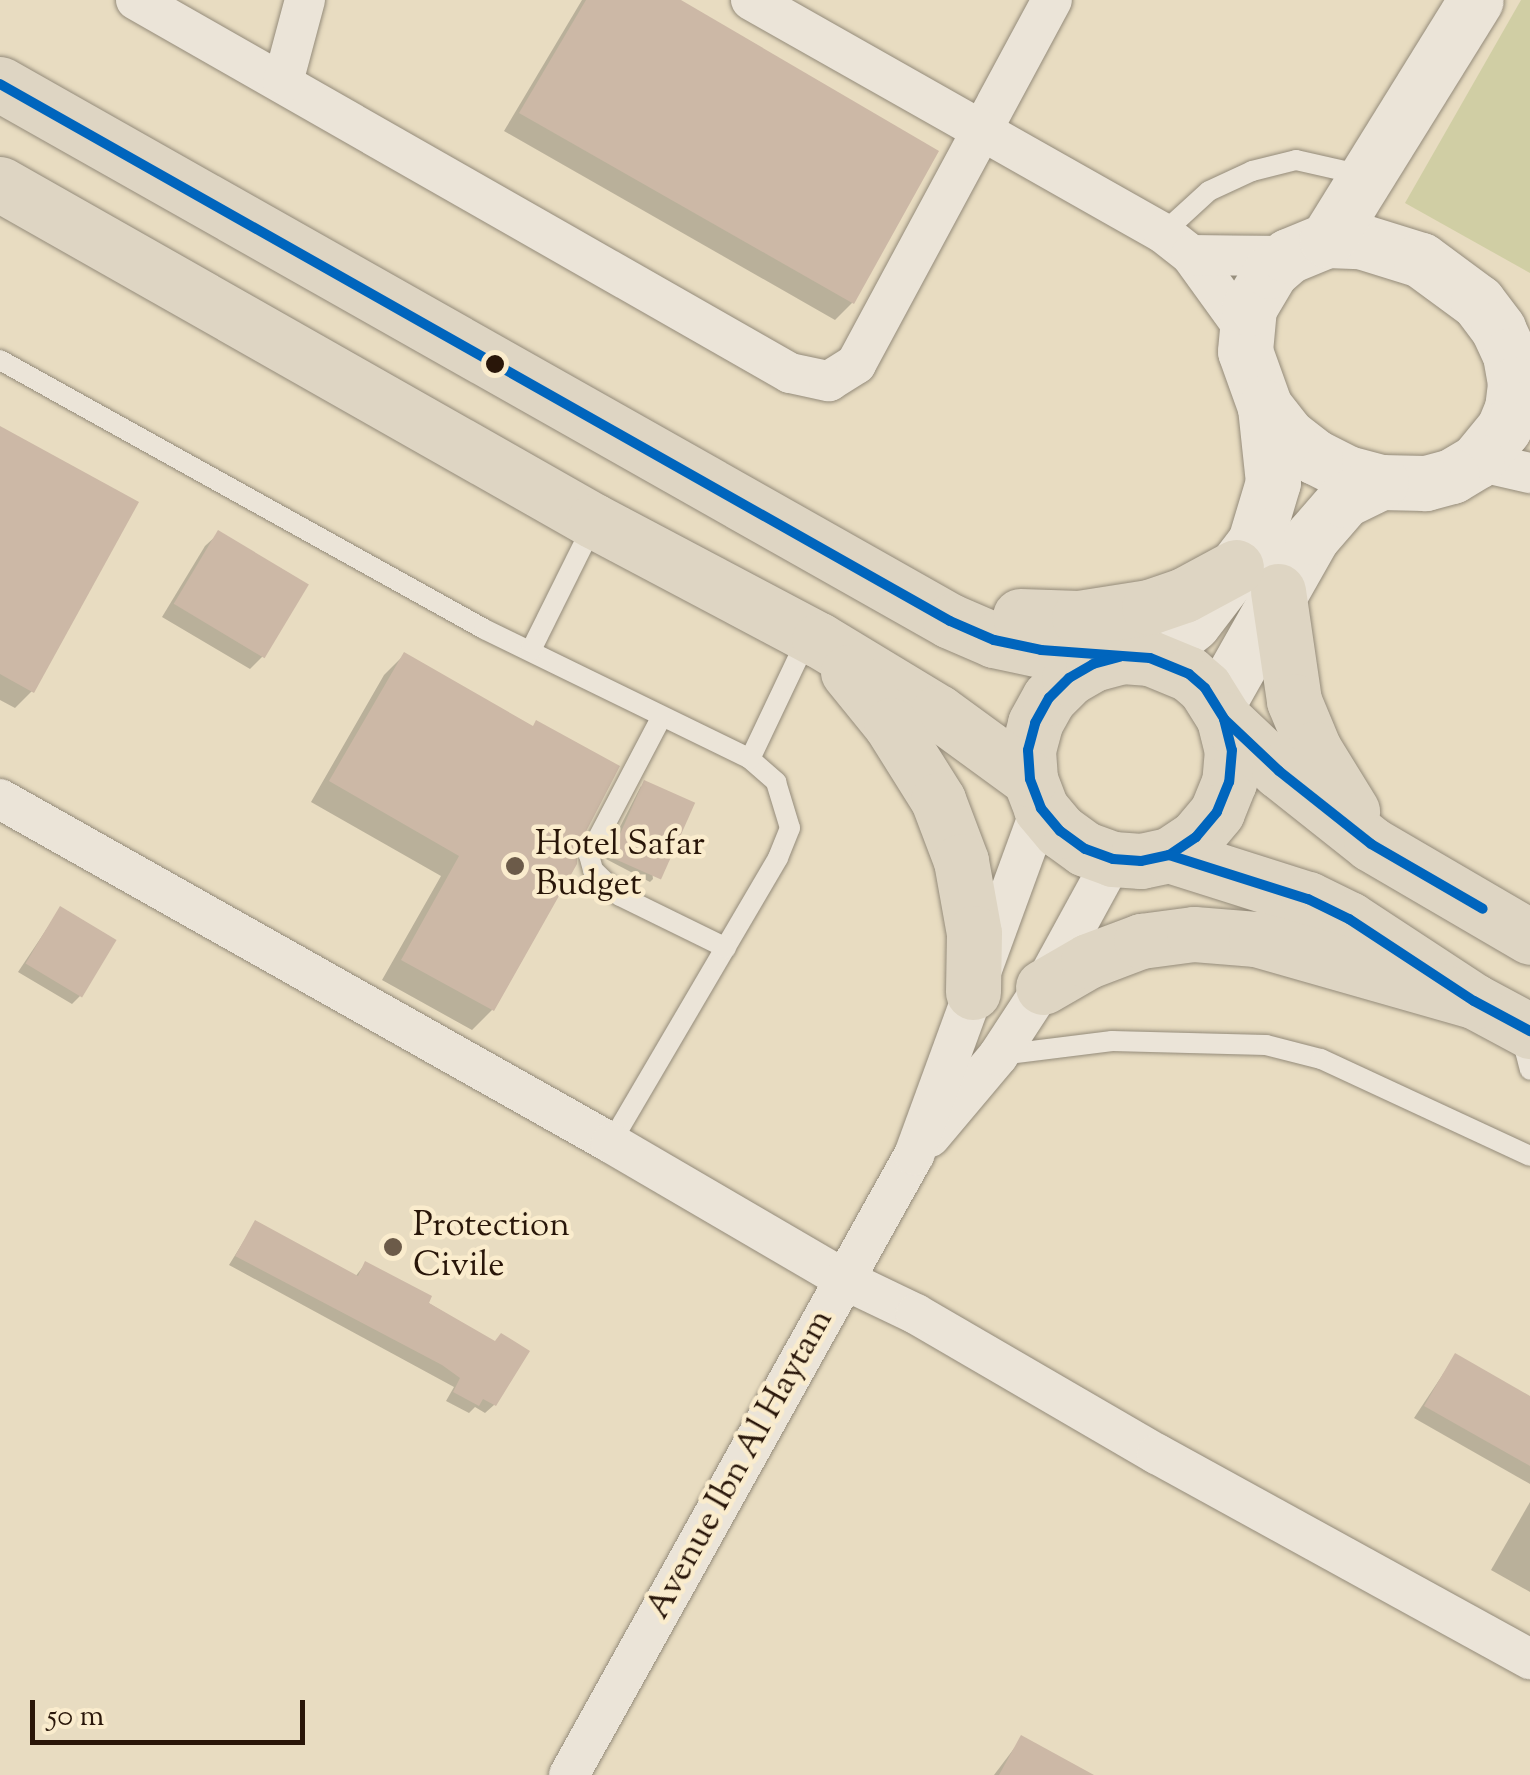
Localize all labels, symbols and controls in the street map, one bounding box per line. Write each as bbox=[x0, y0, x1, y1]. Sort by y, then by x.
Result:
unlabelled marker bbox=[485, 354, 505, 374]
place label: Hotel Safar Budget bbox=[535, 825, 705, 907]
marker: Hotel Safar Budget bbox=[504, 855, 526, 877]
place label: Protection Civile bbox=[413, 1206, 570, 1288]
marker: Protection Civile bbox=[382, 1236, 404, 1258]
street label: Avenue Ibn Al Haytam bbox=[638, 1303, 844, 1627]
scale bar bbox=[35, 1680, 310, 1742]
text: 50 m bbox=[47, 1696, 104, 1739]

